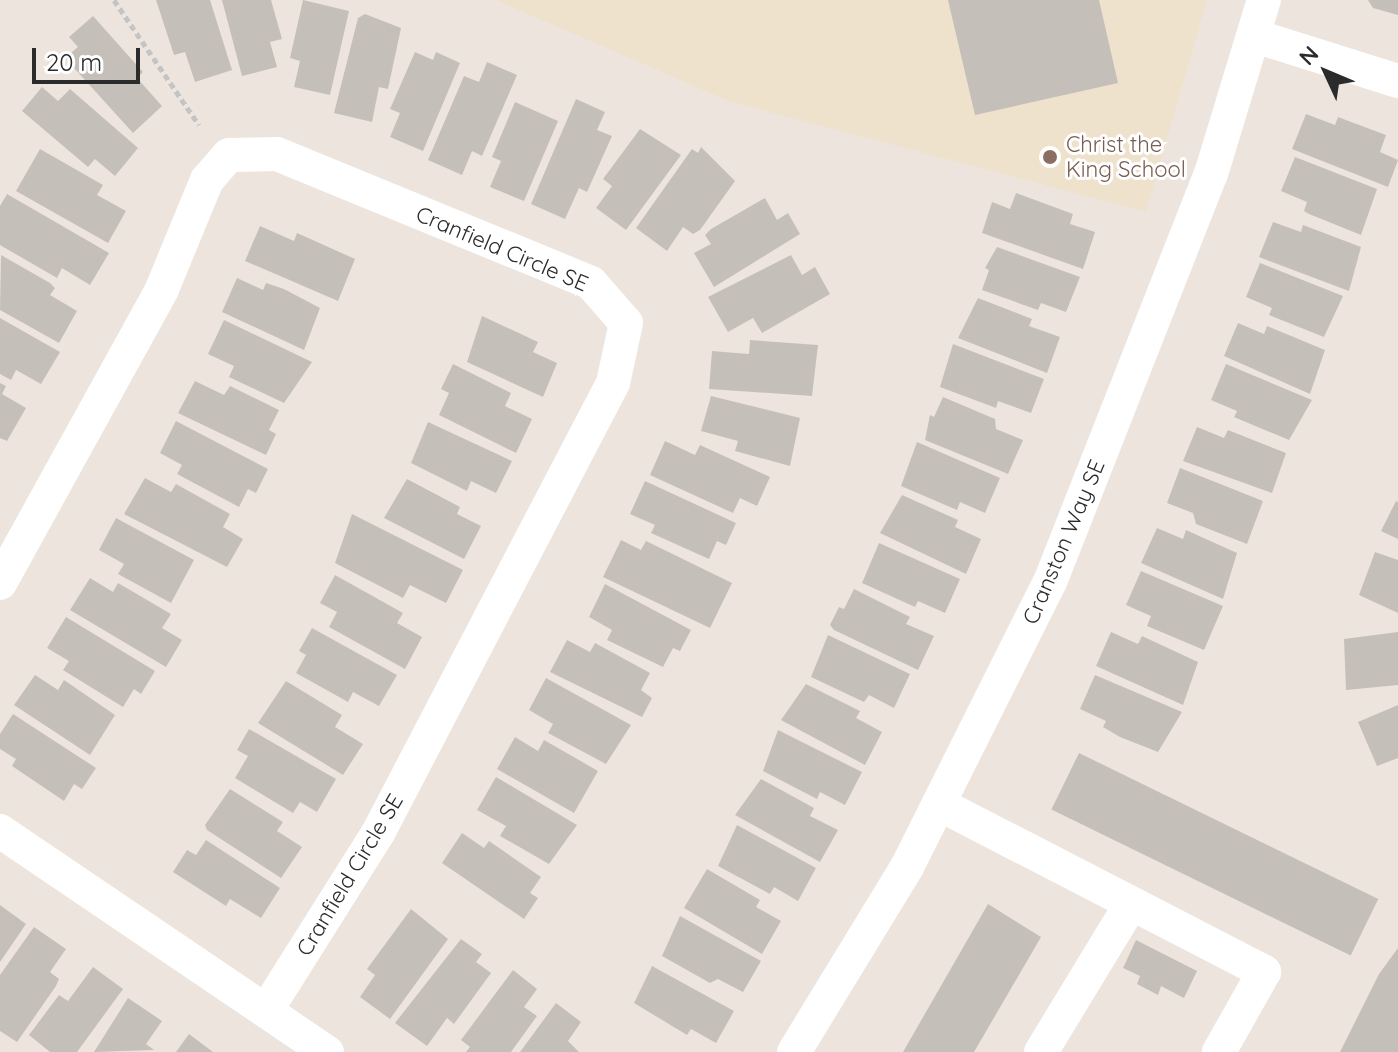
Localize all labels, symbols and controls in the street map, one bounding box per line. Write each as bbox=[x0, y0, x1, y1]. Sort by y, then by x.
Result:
scale bar bbox=[36, 32, 144, 82]
north arrow bbox=[1286, 32, 1366, 112]
text: N bbox=[1293, 40, 1324, 71]
text: 20 m bbox=[46, 47, 102, 77]
place label: Christ the King School bbox=[1066, 131, 1186, 182]
marker: Christ the King School bbox=[1041, 148, 1059, 166]
street label: Cranfield Circle SE bbox=[412, 201, 592, 297]
street label: Cranston Way SE bbox=[1017, 456, 1111, 628]
street label: Cranfield Circle SE bbox=[291, 789, 409, 961]

